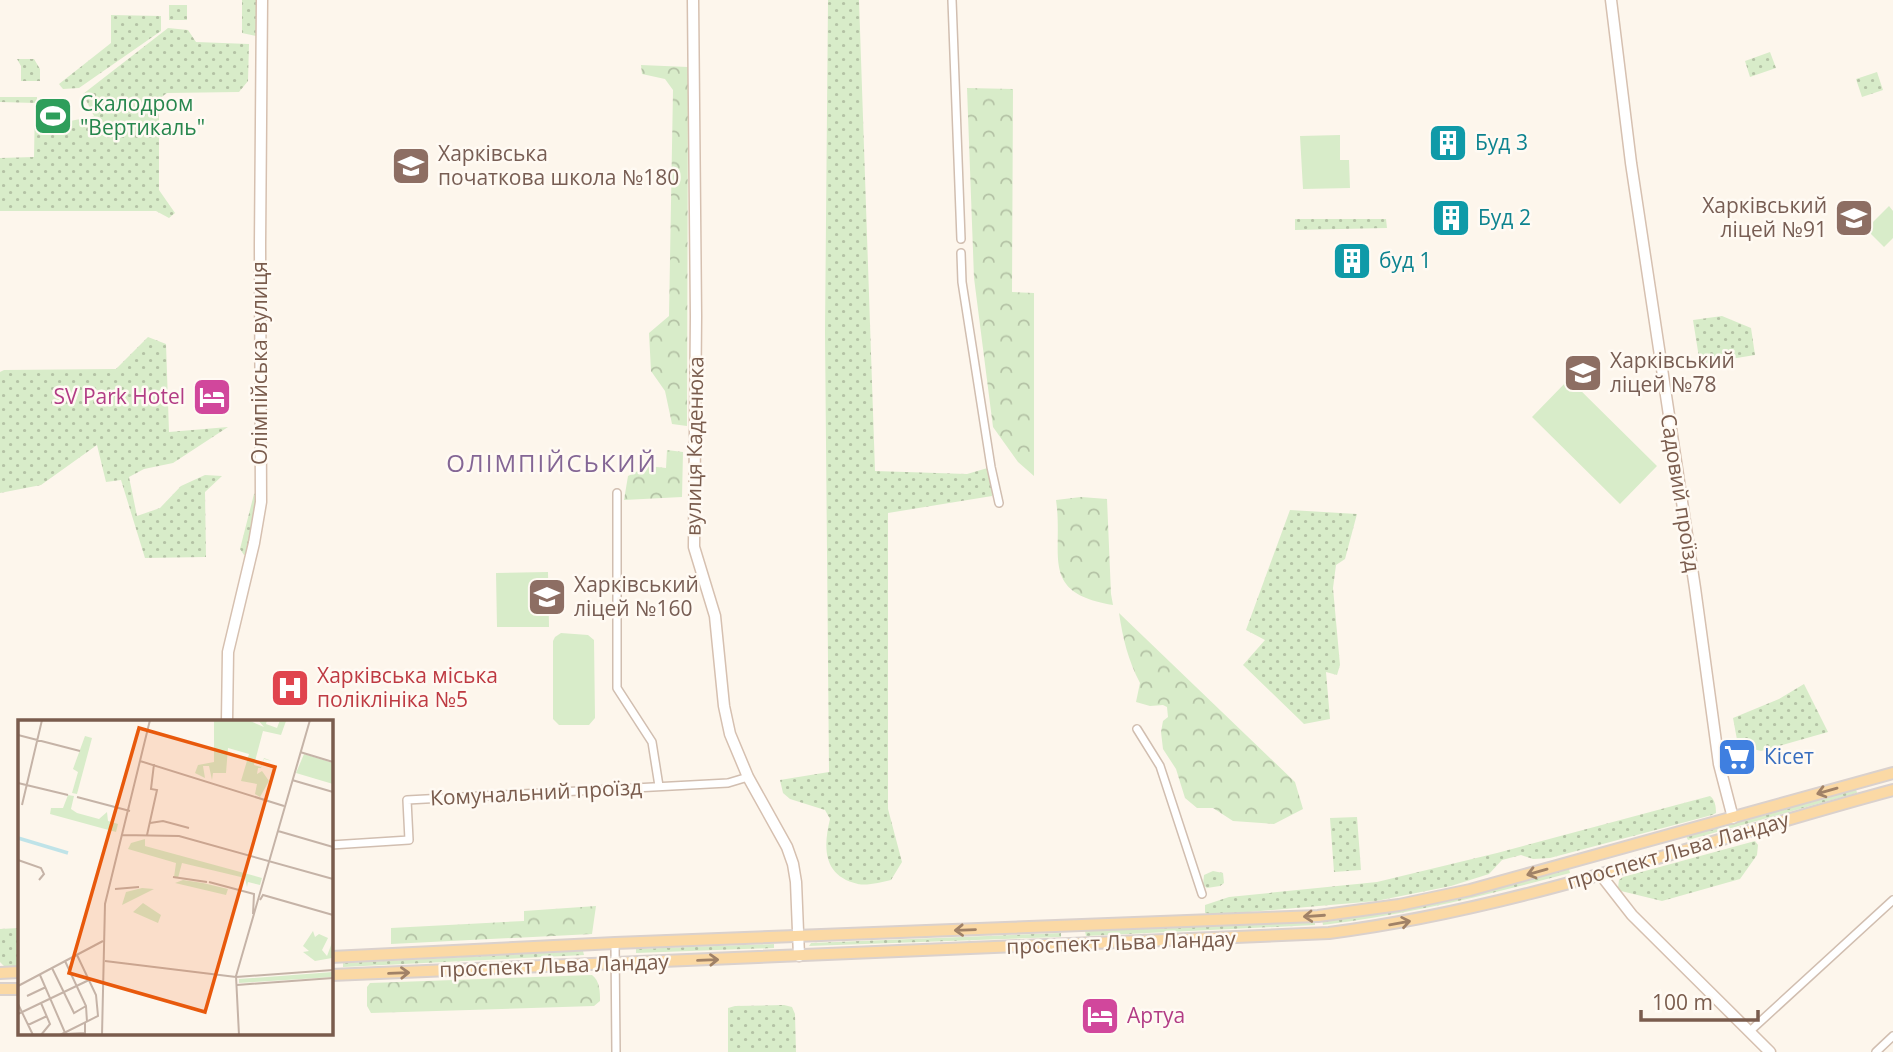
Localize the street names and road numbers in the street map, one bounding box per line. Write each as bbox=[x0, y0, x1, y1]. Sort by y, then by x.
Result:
street label: Олімпійська вулиця bbox=[245, 261, 273, 465]
street label: вулиця Каденюка bbox=[678, 356, 710, 536]
street label: Садовий проїзд bbox=[1655, 412, 1707, 574]
street label: Комунальний проїзд bbox=[429, 772, 643, 812]
street label: проспект Льва Ландау bbox=[1563, 805, 1793, 895]
street label: проспект Льва Ландау bbox=[1006, 924, 1237, 960]
street label: проспект Льва Ландау bbox=[439, 947, 670, 983]

